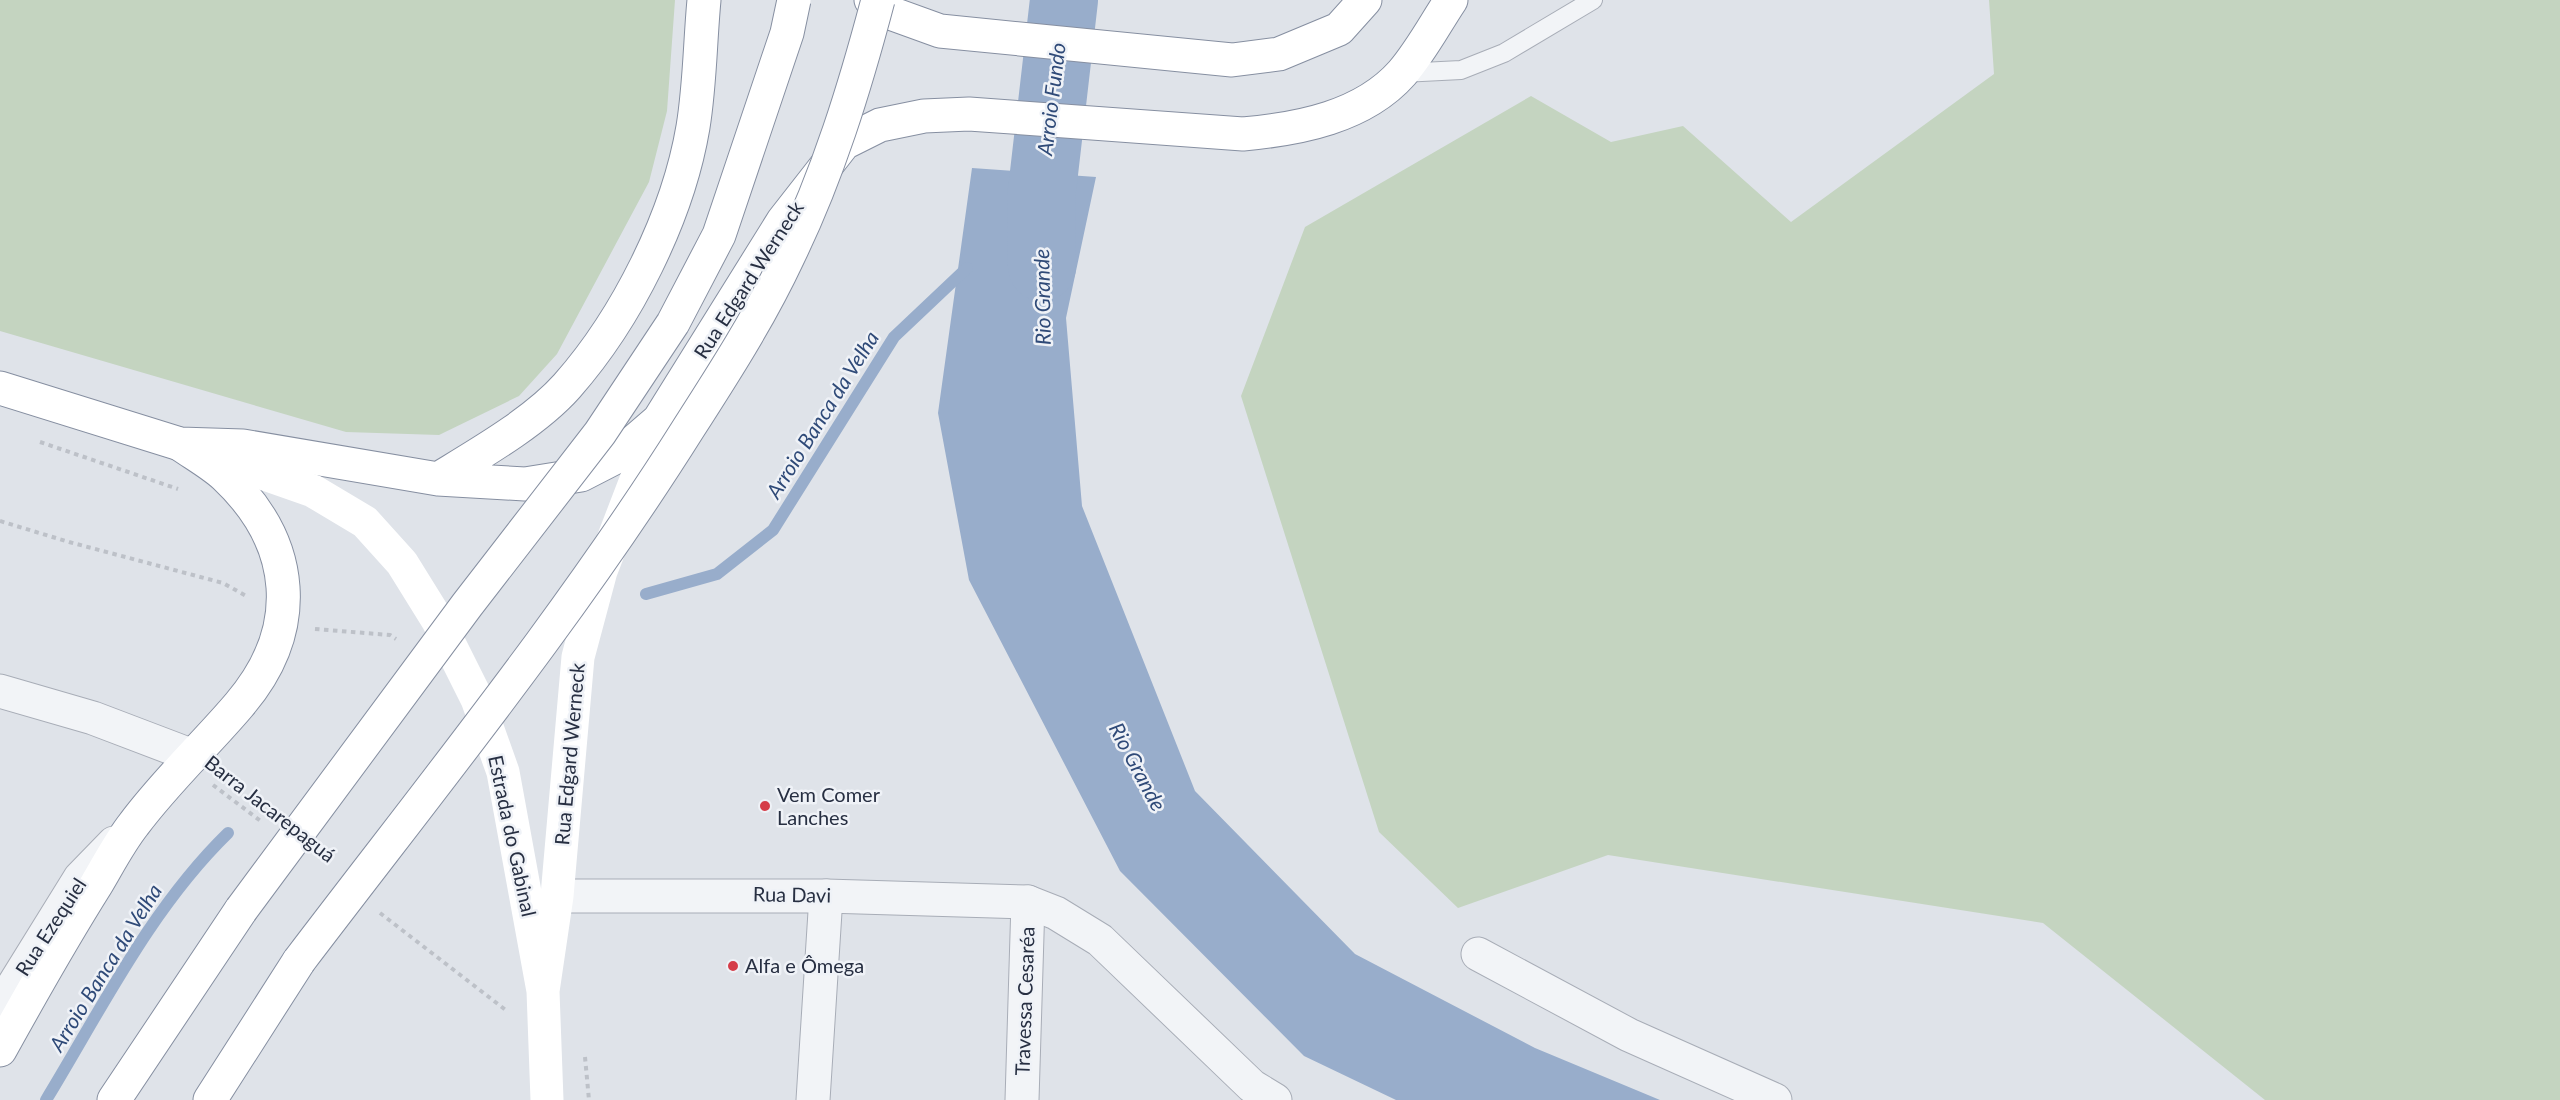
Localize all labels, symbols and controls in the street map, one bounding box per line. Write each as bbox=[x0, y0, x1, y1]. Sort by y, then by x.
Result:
water label: Arroio Fundo bbox=[1031, 41, 1070, 158]
street label: Rua Edgard Werneck bbox=[688, 196, 808, 363]
water label: Rio Grande bbox=[1028, 249, 1055, 345]
water label: Arroio Banca da Velha bbox=[760, 326, 883, 503]
street label: Rua Edgard Werneck bbox=[549, 661, 589, 846]
water label: Rio Grande bbox=[1105, 718, 1172, 815]
street label: Barra Jacarepaguá bbox=[201, 750, 341, 867]
street label: Estrada do Gabinal bbox=[484, 753, 542, 919]
place label: Vem Comer Lanches bbox=[777, 782, 881, 829]
marker: Vem Comer Lanches bbox=[758, 799, 772, 813]
street label: Rua Ezequiel bbox=[10, 873, 91, 980]
water label: Arroio Banca da Velha bbox=[43, 879, 166, 1056]
street label: Rua Davi bbox=[753, 881, 831, 907]
street label: Travessa Cesaréa bbox=[1009, 926, 1039, 1076]
place label: Alfa e Ômega bbox=[745, 953, 864, 977]
marker: Alfa e Ômega bbox=[726, 959, 740, 973]

